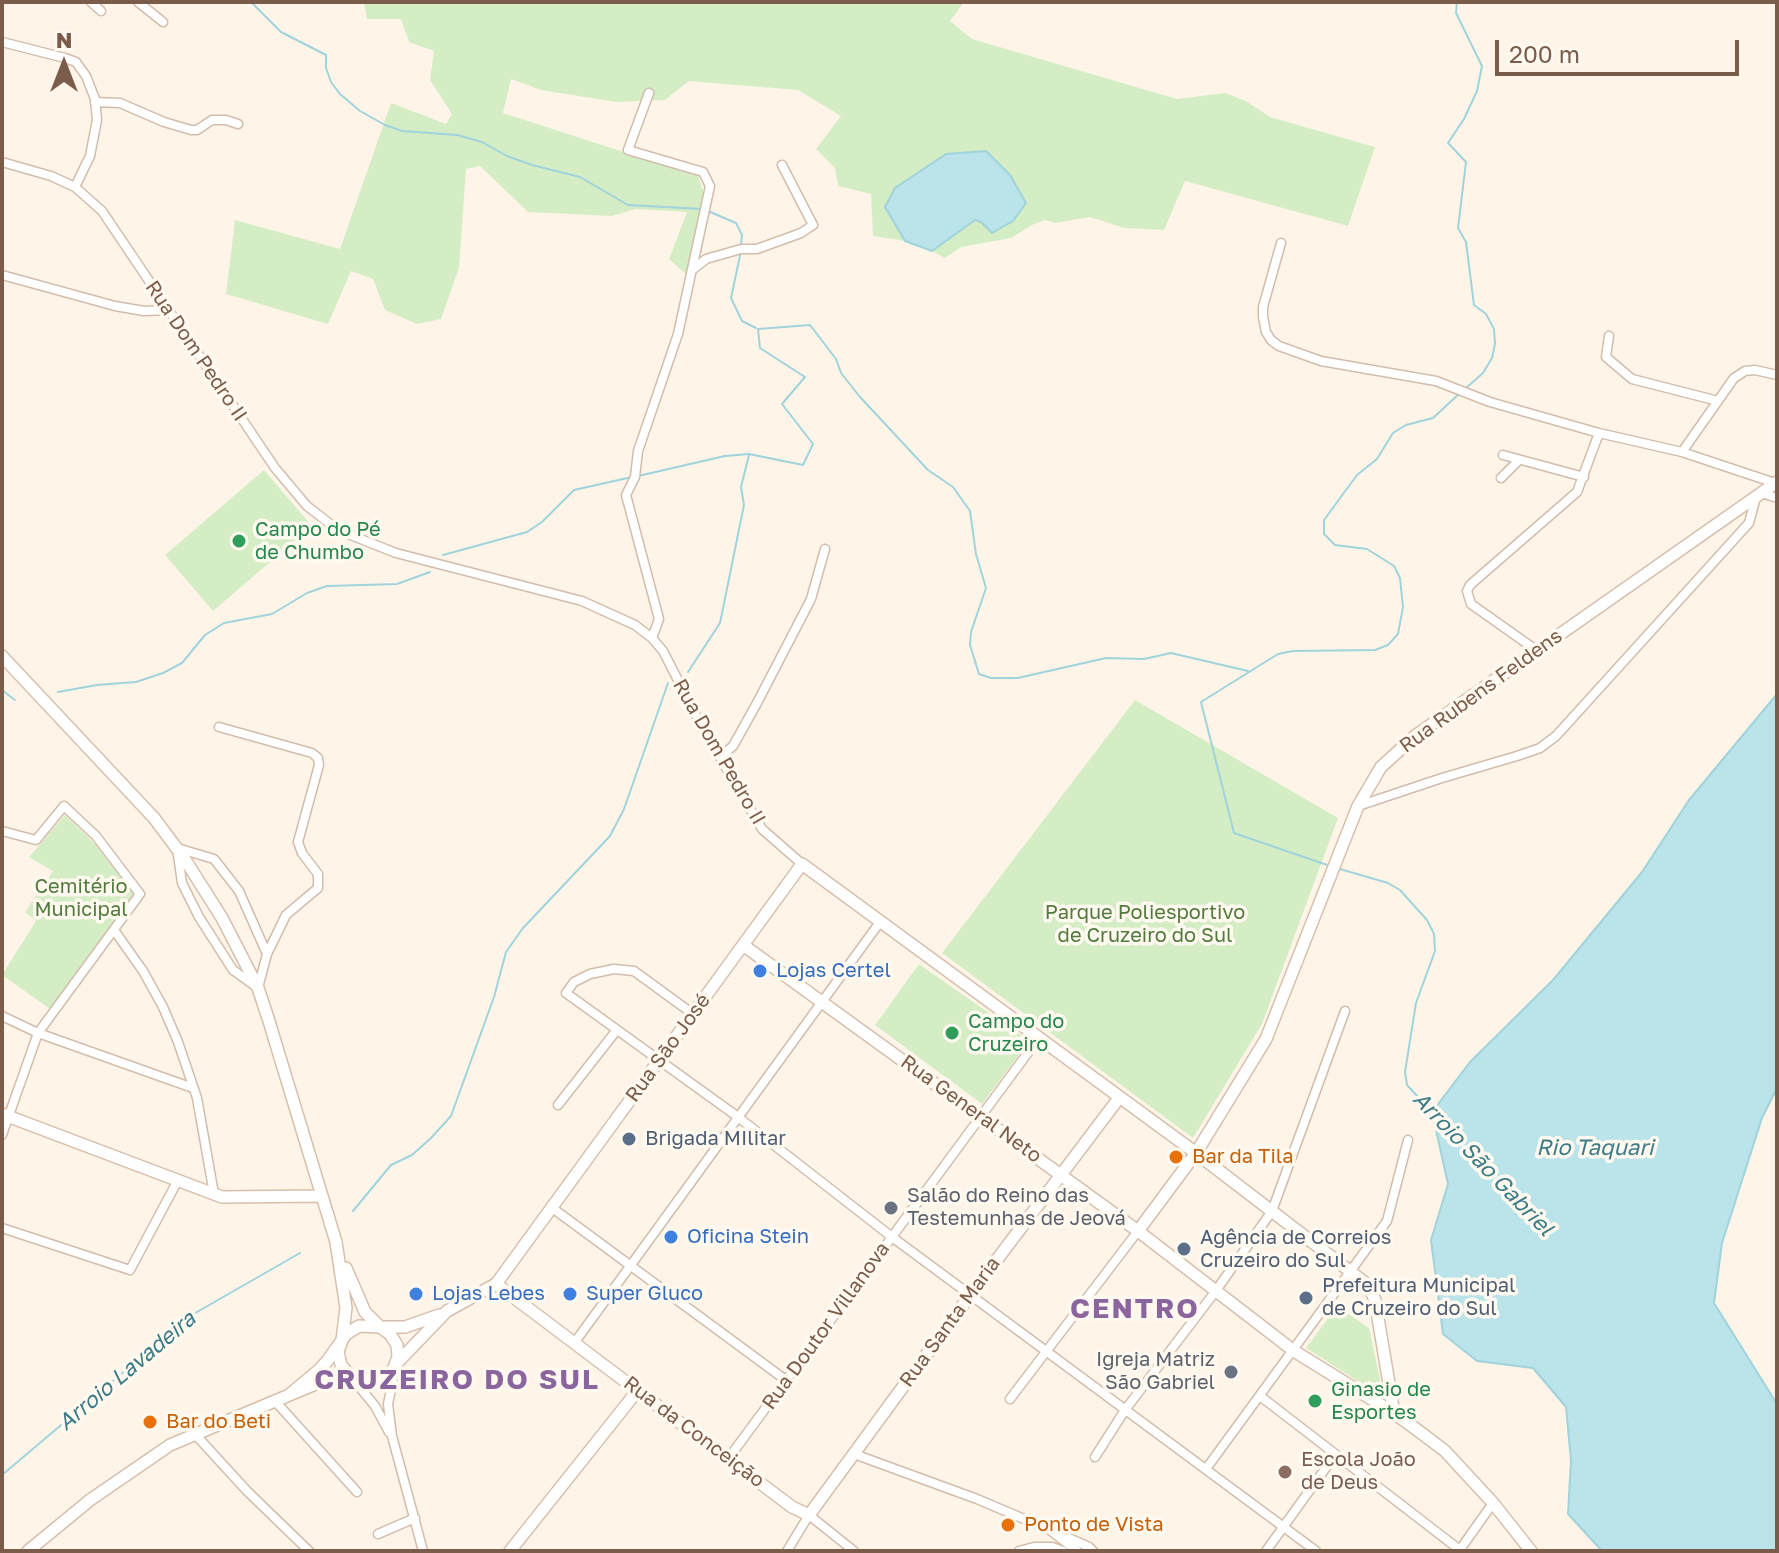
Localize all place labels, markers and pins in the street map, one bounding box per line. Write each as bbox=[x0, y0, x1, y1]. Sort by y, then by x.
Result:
place label: Campo do Pé de Chumbo bbox=[255, 518, 381, 565]
marker: Campo do Pé de Chumbo bbox=[230, 532, 248, 550]
place label: Lojas Certel bbox=[776, 959, 891, 983]
marker: Lojas Certel bbox=[751, 962, 769, 980]
place label: Campo do Cruzeiro bbox=[968, 1010, 1064, 1057]
marker: Campo do Cruzeiro bbox=[943, 1024, 961, 1042]
place label: Brigada MIlitar bbox=[645, 1127, 786, 1151]
marker: Brigada MIlitar bbox=[620, 1130, 638, 1148]
place label: Bar da Tila bbox=[1192, 1145, 1294, 1169]
marker: Bar da Tila bbox=[1167, 1148, 1185, 1166]
place label: Salão do Reino das Testemunhas de Jeová bbox=[907, 1184, 1126, 1231]
marker: Salão do Reino das Testemunhas de Jeová bbox=[882, 1199, 900, 1217]
place label: Oficina Stein bbox=[687, 1225, 809, 1249]
place label: Agência de Correios Cruzeiro do Sul bbox=[1200, 1226, 1391, 1273]
marker: Oficina Stein bbox=[662, 1228, 680, 1246]
marker: Agência de Correios Cruzeiro do Sul bbox=[1175, 1240, 1193, 1258]
place label: Prefeitura Municipal de Cruzeiro do Sul bbox=[1322, 1274, 1515, 1321]
place label: Lojas Lebes bbox=[432, 1282, 545, 1306]
place label: Super Gluco bbox=[586, 1282, 703, 1306]
marker: Lojas Lebes bbox=[407, 1285, 425, 1303]
marker: Super Gluco bbox=[561, 1285, 579, 1303]
marker: Prefeitura Municipal de Cruzeiro do Sul bbox=[1297, 1289, 1315, 1307]
place label: Igreja Matriz São Gabriel bbox=[1096, 1348, 1215, 1395]
marker: Igreja Matriz São Gabriel bbox=[1222, 1363, 1240, 1381]
place label: Ginasio de Esportes bbox=[1331, 1378, 1431, 1425]
marker: Ginasio de Esportes bbox=[1306, 1392, 1324, 1410]
place label: Bar do Beti bbox=[166, 1410, 271, 1434]
marker: Bar do Beti bbox=[141, 1413, 159, 1431]
place label: Escola João de Deus bbox=[1301, 1448, 1416, 1495]
marker: Escola João de Deus bbox=[1276, 1463, 1294, 1481]
place label: Ponto de Vista bbox=[1024, 1513, 1164, 1537]
marker: Ponto de Vista bbox=[999, 1516, 1017, 1534]

